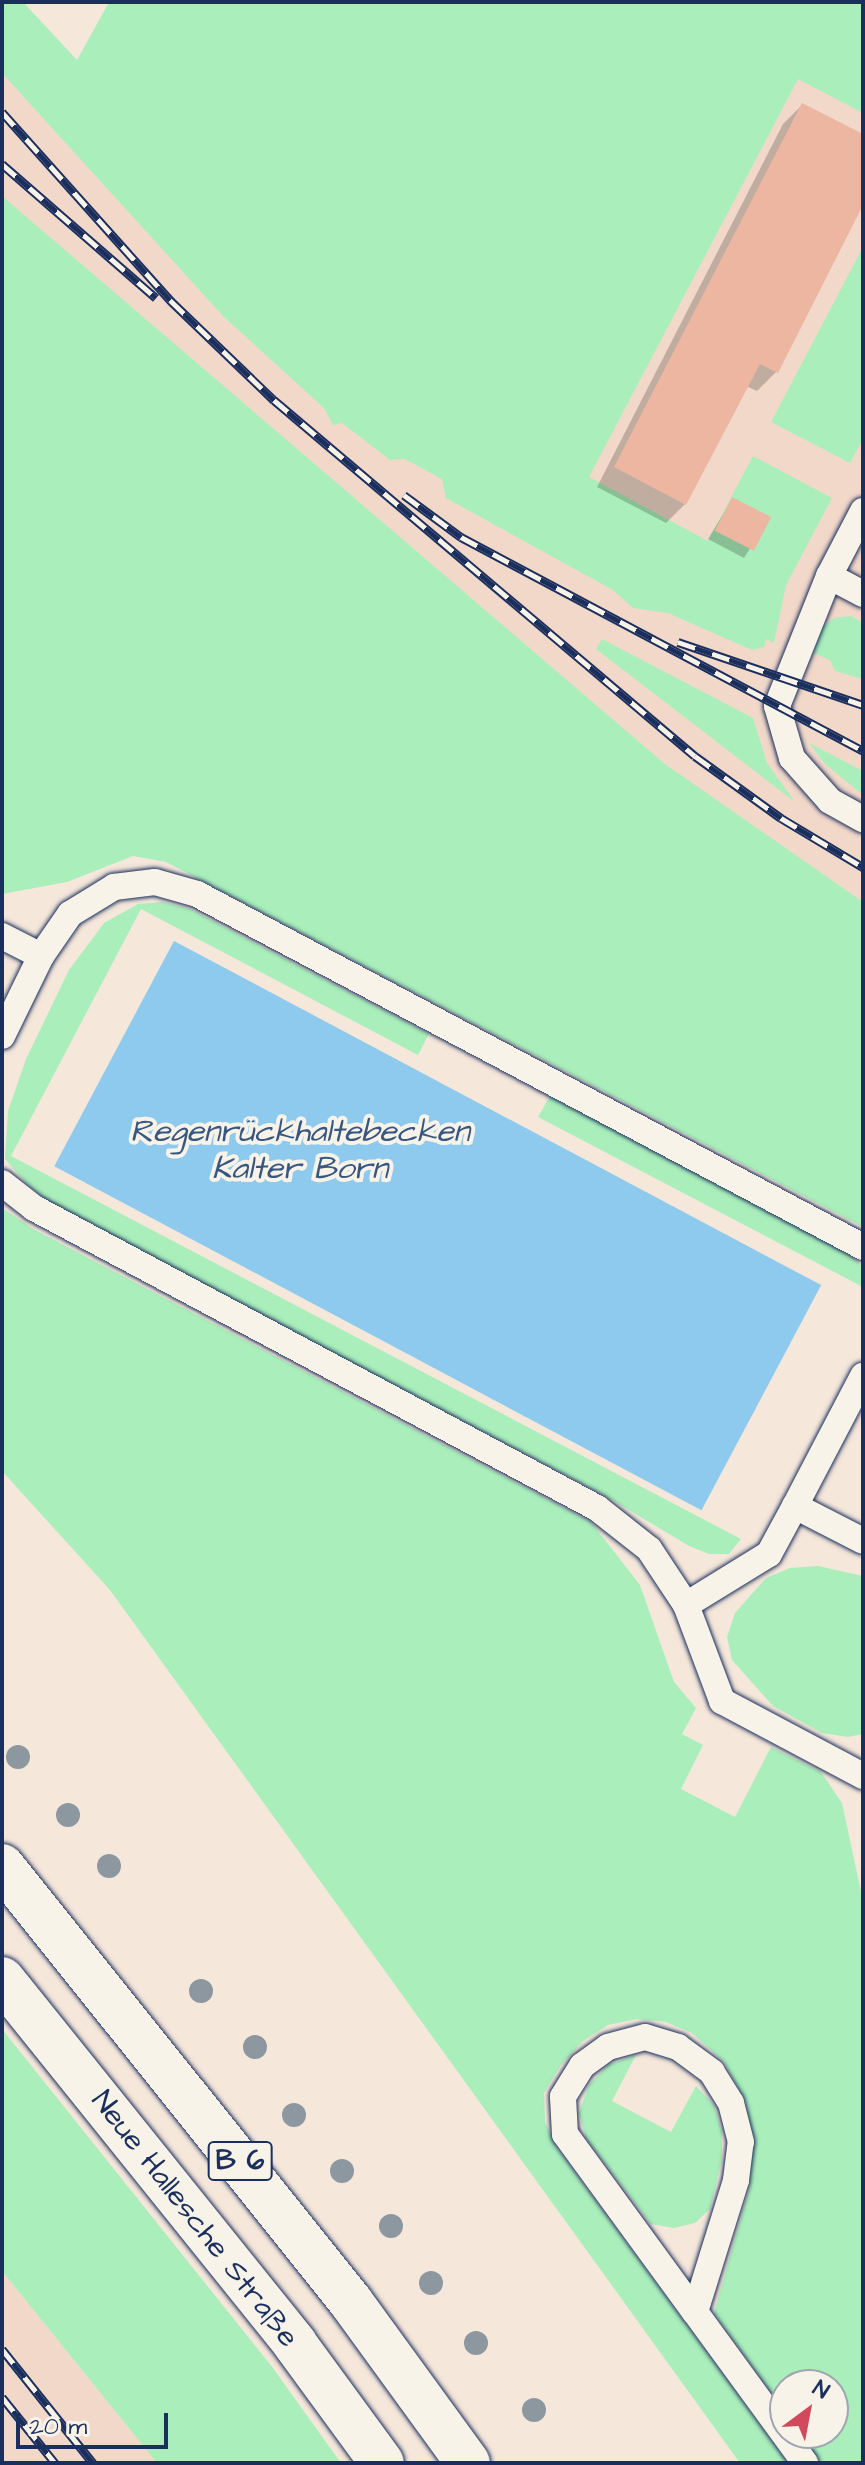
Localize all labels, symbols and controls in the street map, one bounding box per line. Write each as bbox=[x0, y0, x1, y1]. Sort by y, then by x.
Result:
water label: Regenrückhaltebecken Kalter Born bbox=[130, 1114, 470, 1189]
street label: Neue Hallesche Straße bbox=[84, 2084, 306, 2354]
road number: B 6 bbox=[206, 2137, 274, 2185]
north arrow bbox=[769, 2369, 849, 2449]
text: N bbox=[807, 2373, 835, 2407]
scale bar bbox=[20, 2397, 172, 2447]
text: 20 m bbox=[30, 2410, 87, 2444]

